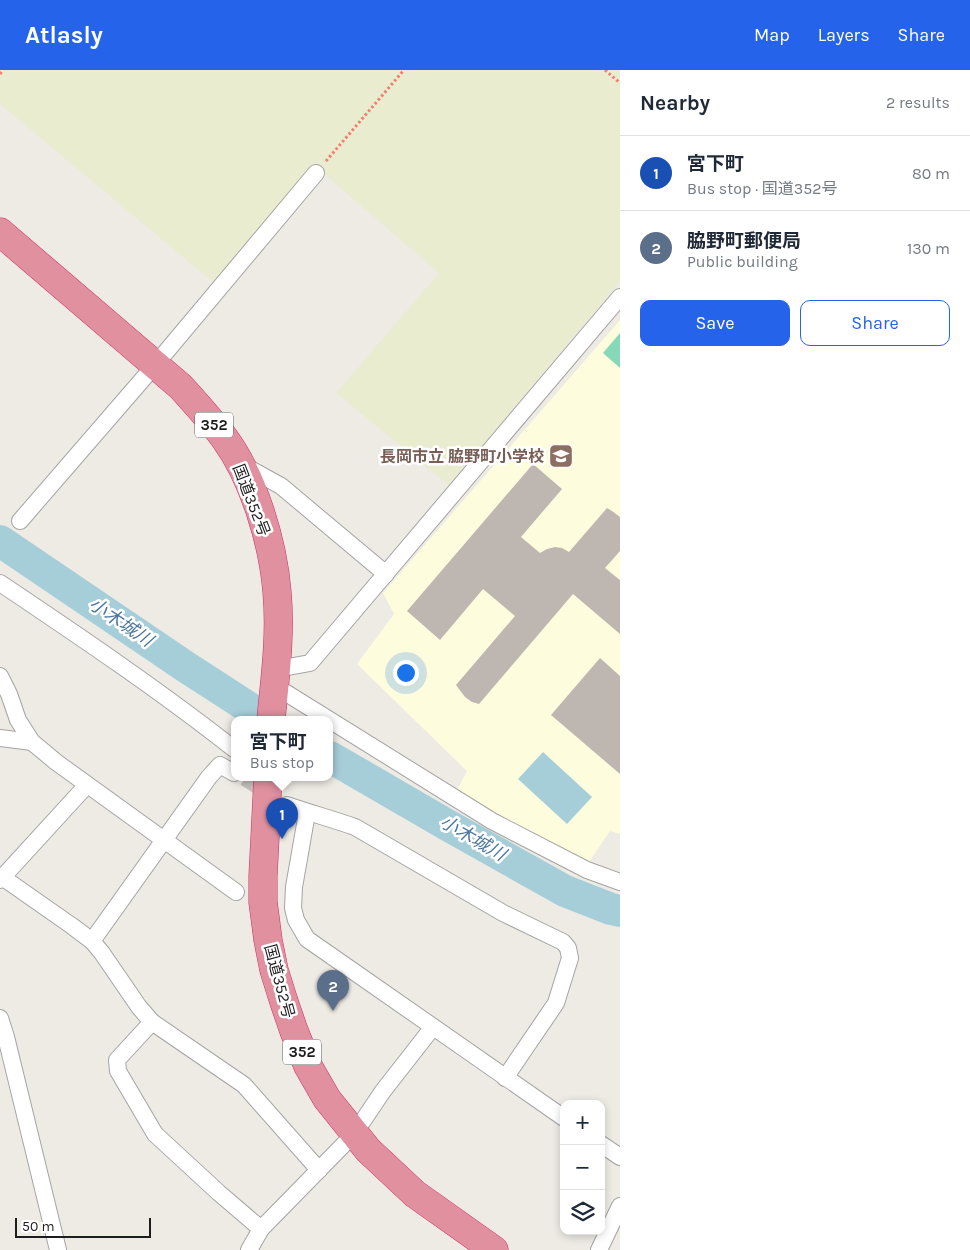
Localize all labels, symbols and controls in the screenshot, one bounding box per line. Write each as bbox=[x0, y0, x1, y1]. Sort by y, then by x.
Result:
text: Atlasly bbox=[25, 21, 103, 49]
text: Map bbox=[754, 24, 790, 46]
text: Layers bbox=[818, 24, 870, 46]
text: Share bbox=[898, 24, 945, 46]
text: Nearby bbox=[640, 91, 710, 115]
text: 2 results bbox=[886, 93, 950, 112]
text: 宮下町 bbox=[687, 153, 744, 175]
text: 1 bbox=[653, 164, 659, 183]
text: 80 m bbox=[912, 164, 950, 183]
text: Bus stop · 国道352号 bbox=[687, 179, 838, 198]
text: 脇野町郵便局 bbox=[687, 230, 801, 252]
text: 2 bbox=[651, 239, 661, 258]
text: 130 m bbox=[907, 239, 950, 258]
text: Public building bbox=[687, 252, 798, 271]
button: Save bbox=[640, 300, 790, 346]
button: Share bbox=[800, 300, 950, 346]
road number: 352 bbox=[195, 412, 233, 438]
school or university icon: 長岡市立 脇野町小学校 bbox=[548, 443, 574, 469]
place label: 長岡市立 脇野町小学校 bbox=[380, 447, 544, 466]
street label: 国道352号 bbox=[229, 461, 274, 539]
water label: 小木城川 bbox=[85, 593, 159, 652]
your location bbox=[393, 660, 419, 686]
popup bbox=[231, 716, 333, 781]
text: 宮下町 bbox=[250, 731, 307, 753]
text: Bus stop bbox=[250, 753, 314, 772]
pin: 1 bbox=[266, 798, 298, 839]
water label: 小木城川 bbox=[436, 810, 511, 867]
street label: 国道352号 bbox=[261, 942, 298, 1020]
pin: 2 bbox=[317, 970, 349, 1011]
road number: 352 bbox=[283, 1040, 321, 1064]
map controls bbox=[560, 1100, 605, 1235]
button: + bbox=[560, 1100, 605, 1145]
button: − bbox=[560, 1145, 605, 1190]
button: layers bbox=[560, 1190, 605, 1235]
scale bar bbox=[15, 1215, 151, 1238]
text: 50 m bbox=[22, 1218, 55, 1235]

